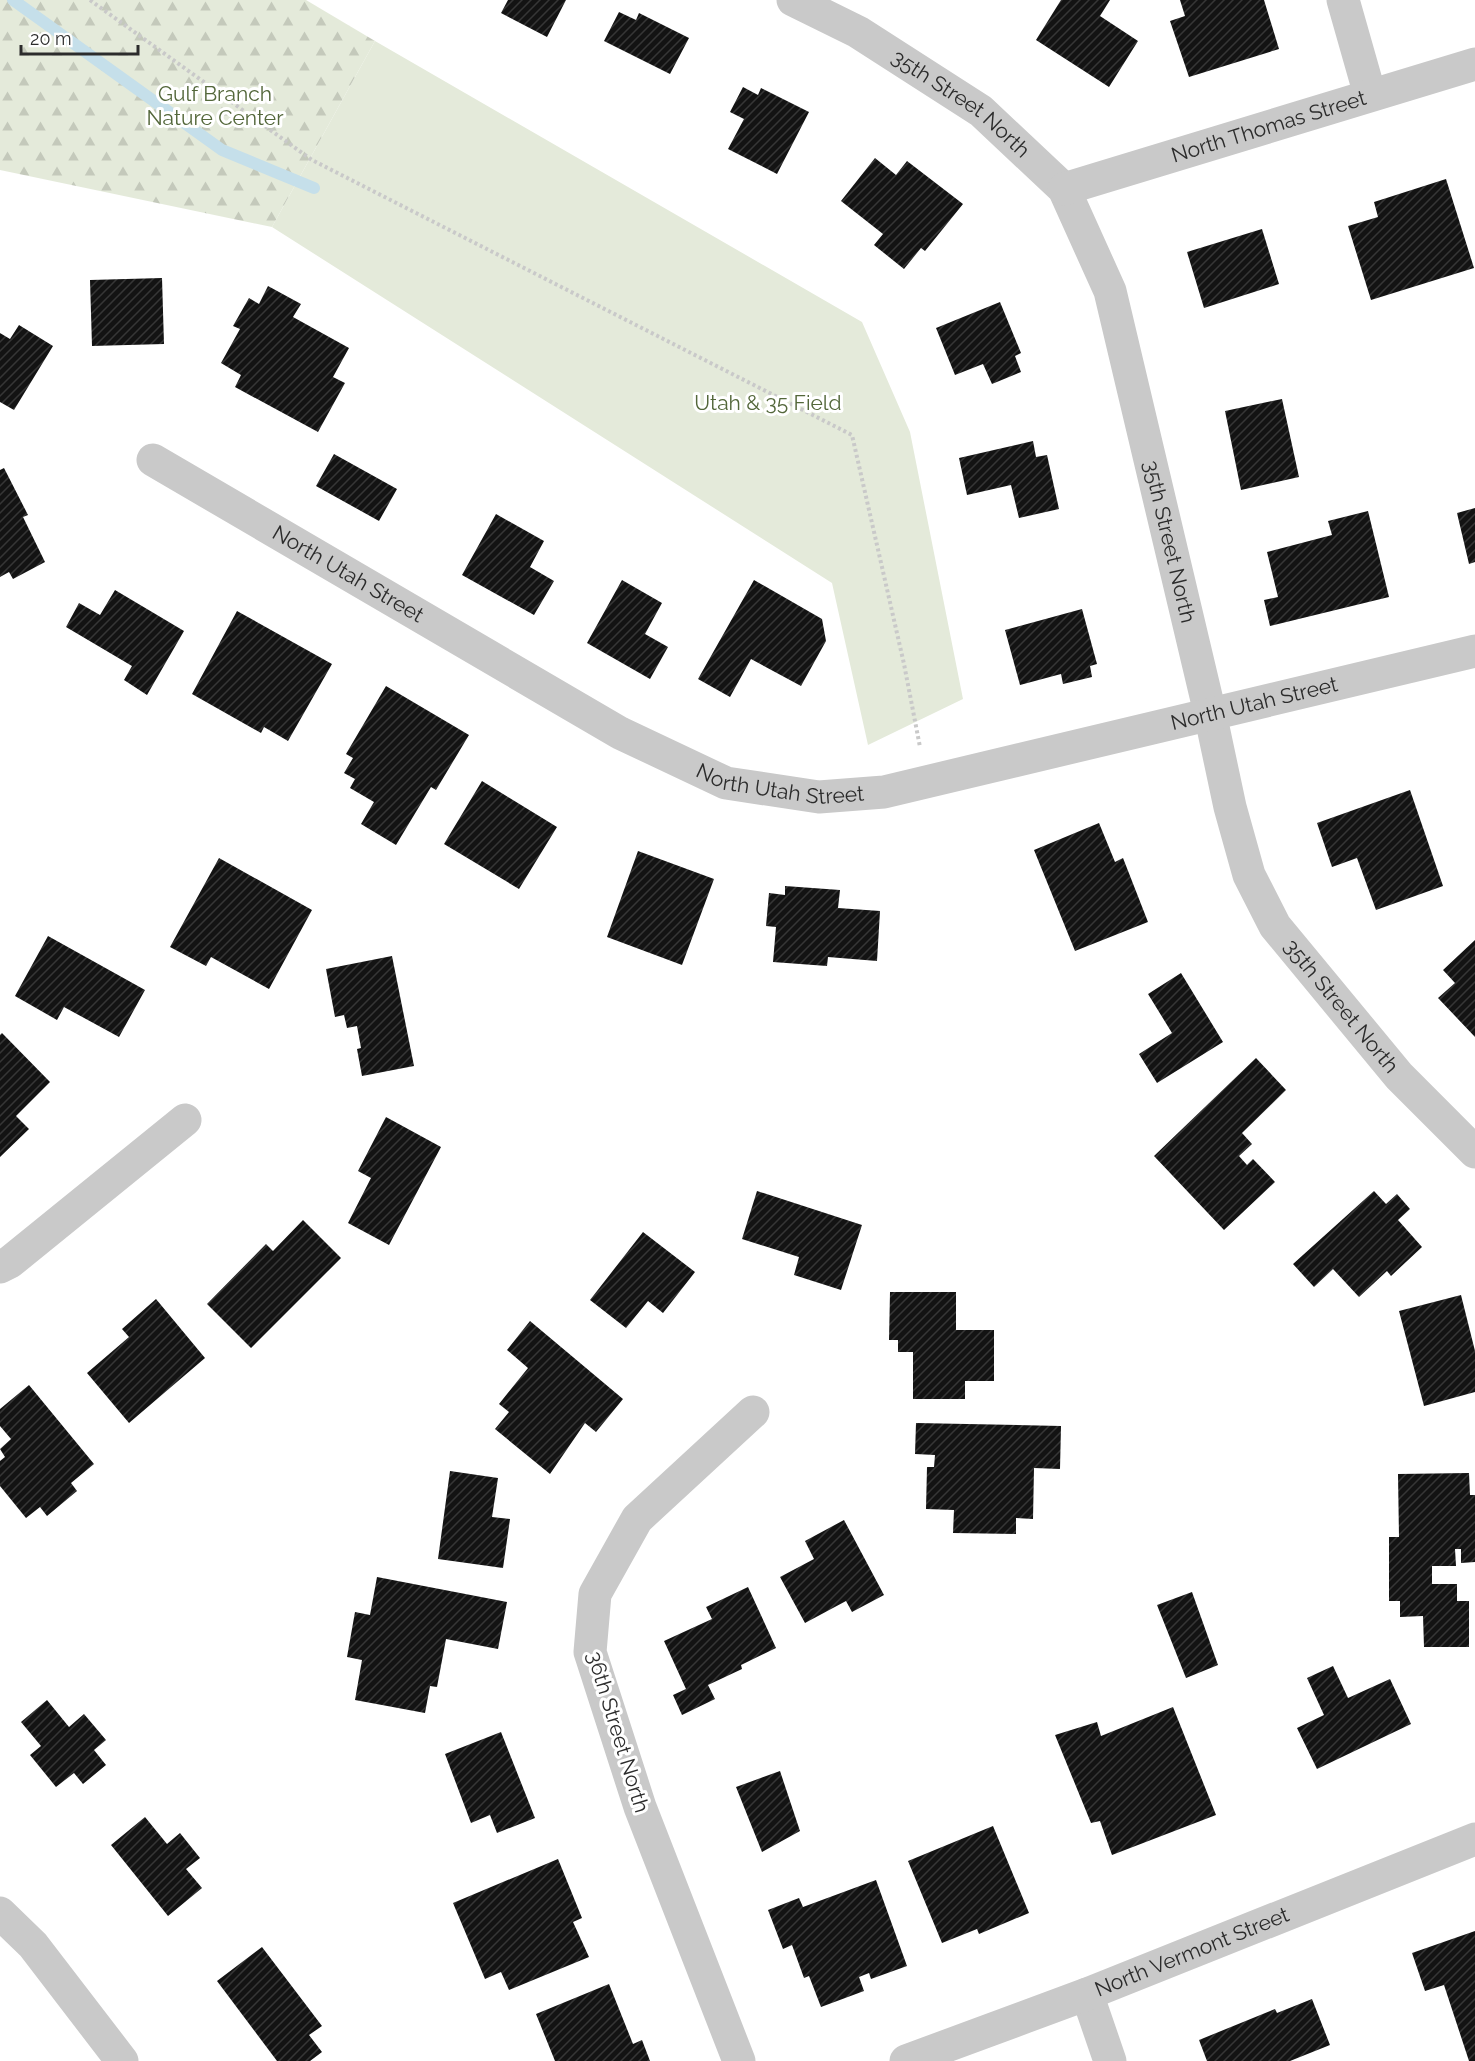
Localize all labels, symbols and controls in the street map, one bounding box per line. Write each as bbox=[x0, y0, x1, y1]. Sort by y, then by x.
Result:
scale bar bbox=[21, 18, 138, 56]
text: 20 m bbox=[30, 28, 72, 49]
street label: 35th Street North bbox=[887, 44, 1035, 163]
park label: Gulf Branch Nature Center bbox=[146, 81, 284, 130]
street label: North Thomas Street bbox=[1168, 85, 1369, 168]
park label: Utah & 35 Field bbox=[694, 390, 842, 415]
street label: 35th Street North bbox=[1139, 458, 1201, 625]
street label: North Utah Street bbox=[268, 520, 428, 627]
street label: North Utah Street bbox=[1168, 671, 1340, 735]
street label: North Utah Street bbox=[692, 758, 865, 809]
street label: 35th Street North bbox=[1279, 934, 1404, 1078]
street label: 36th Street North bbox=[582, 1648, 655, 1815]
street label: North Vermont Street bbox=[1091, 1902, 1293, 2002]

